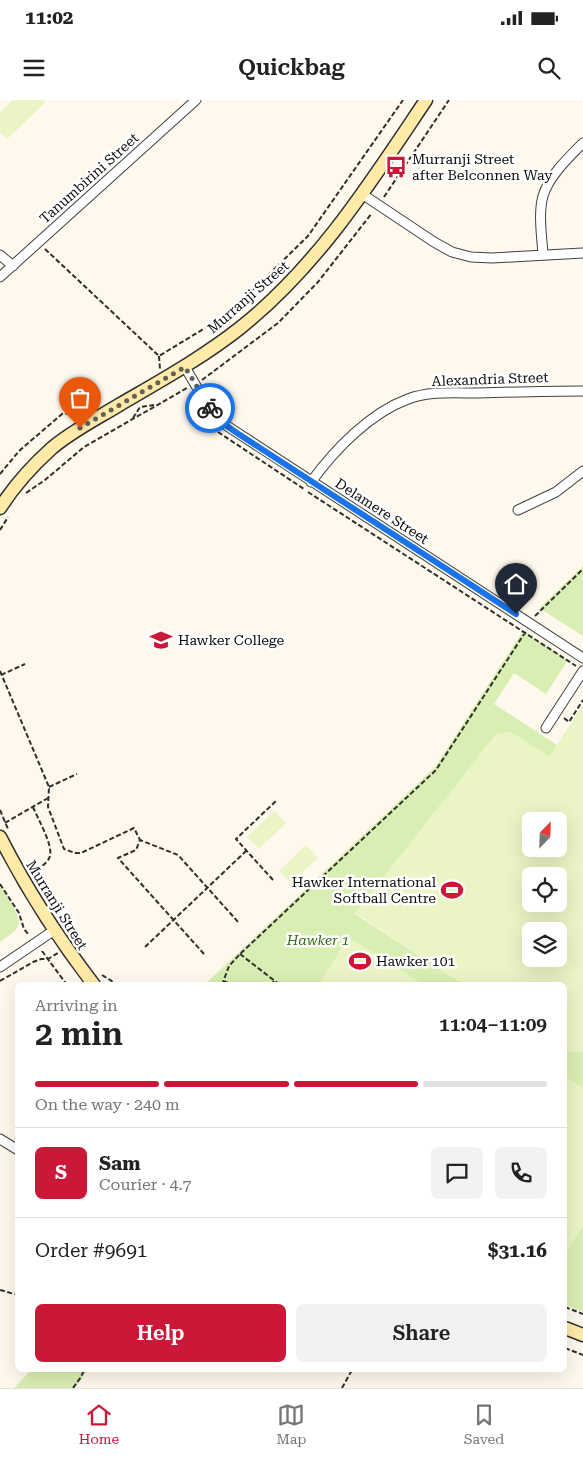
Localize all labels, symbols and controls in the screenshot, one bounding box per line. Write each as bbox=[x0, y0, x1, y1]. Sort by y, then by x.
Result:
text: 11:02 bbox=[25, 6, 74, 29]
icon: menu bbox=[20, 54, 48, 82]
icon: search bbox=[535, 54, 563, 82]
text: Quickbag bbox=[238, 55, 345, 80]
street label: Tanumbirini Street bbox=[36, 130, 142, 226]
place label: Murranji Street after Belconnen Way bbox=[412, 151, 553, 183]
bus stop icon: Murranji Street after Belconnen Way bbox=[383, 154, 409, 180]
street label: Murranji Street bbox=[204, 257, 292, 337]
street label: Alexandria Street bbox=[431, 369, 549, 389]
pin bbox=[59, 377, 101, 428]
courier bbox=[185, 383, 235, 433]
icon: bag bbox=[66, 384, 94, 412]
icon: bike bbox=[196, 394, 224, 422]
street label: Delamere Street bbox=[332, 475, 432, 547]
pin bbox=[495, 563, 537, 614]
icon: home bbox=[502, 570, 530, 598]
school or university icon: Hawker College bbox=[148, 627, 174, 653]
place label: Hawker College bbox=[178, 632, 284, 648]
north arrow bbox=[522, 812, 568, 858]
map controls bbox=[522, 812, 567, 967]
street label: Murranji Street bbox=[23, 857, 91, 953]
button: locate bbox=[522, 867, 567, 912]
place label: Hawker International Softball Centre bbox=[292, 874, 437, 906]
sports icon: Hawker International Softball Centre bbox=[439, 877, 465, 903]
button: layers bbox=[522, 922, 567, 967]
park label: Hawker 1 bbox=[286, 932, 349, 948]
sports icon: Hawker 101 bbox=[347, 948, 373, 974]
place label: Hawker 101 bbox=[376, 953, 456, 969]
text: Arriving in bbox=[35, 996, 118, 1015]
text: 11:04–11:09 bbox=[439, 1013, 547, 1036]
text: 2 min bbox=[35, 1015, 123, 1053]
text: On the way · 240 m bbox=[35, 1095, 180, 1114]
button: chat bbox=[431, 1147, 483, 1199]
button: phone bbox=[495, 1147, 547, 1199]
text: Sam bbox=[99, 1152, 141, 1175]
text: S bbox=[55, 1161, 67, 1184]
text: Courier · 4.7 bbox=[99, 1175, 192, 1194]
text: Order #9691 bbox=[35, 1239, 147, 1262]
text: $31.16 bbox=[488, 1239, 547, 1262]
button: Help bbox=[35, 1304, 286, 1362]
button: Share bbox=[296, 1304, 547, 1362]
tab: Home bbox=[79, 1401, 119, 1447]
tab: Map bbox=[277, 1401, 306, 1447]
tab: Saved bbox=[464, 1401, 504, 1447]

